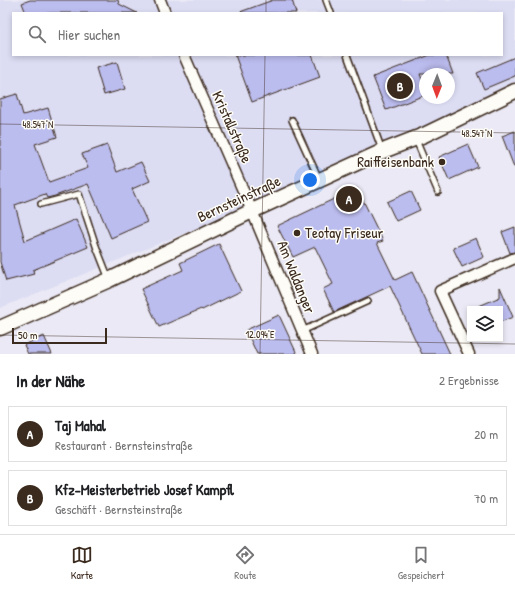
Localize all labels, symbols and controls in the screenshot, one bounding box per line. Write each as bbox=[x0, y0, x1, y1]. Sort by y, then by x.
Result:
search box bbox=[12, 12, 503, 56]
icon: search bbox=[26, 23, 48, 45]
text: Hier suchen bbox=[58, 24, 120, 45]
north arrow bbox=[419, 68, 455, 104]
pin: B bbox=[387, 71, 413, 101]
street label: Kristallstraße bbox=[207, 87, 258, 166]
text: 48.547°N bbox=[23, 118, 53, 131]
text: 48.547°N bbox=[462, 127, 492, 140]
place label: Raiffeisenbank bbox=[357, 151, 434, 172]
marker: Raiffeisenbank bbox=[437, 157, 447, 167]
street label: Bernsteinstraße bbox=[194, 170, 284, 227]
your location bbox=[300, 170, 320, 190]
pin: A bbox=[336, 184, 362, 214]
place label: Teotay Friseur bbox=[305, 222, 383, 243]
marker: Teotay Friseur bbox=[292, 228, 302, 238]
street label: Am Waldanger bbox=[272, 237, 321, 317]
map controls bbox=[467, 306, 503, 342]
button: layers bbox=[467, 306, 503, 342]
scale bar bbox=[12, 326, 107, 345]
text: 50 m bbox=[18, 328, 38, 342]
text: 12.094°E bbox=[245, 328, 275, 341]
text: In der Nähe bbox=[16, 369, 85, 392]
text: 2 Ergebnisse bbox=[439, 371, 499, 389]
text: Taj Mahal bbox=[55, 415, 106, 436]
text: A bbox=[27, 425, 33, 443]
text: 20 m bbox=[474, 425, 498, 443]
text: Restaurant · Bernsteinstraße bbox=[55, 436, 193, 454]
text: Kfz-Meisterbetrieb Josef Kampfl bbox=[55, 479, 234, 500]
text: B bbox=[27, 489, 33, 507]
text: 70 m bbox=[474, 489, 498, 507]
text: Geschäft · Bernsteinstraße bbox=[55, 500, 182, 518]
tab: Karte bbox=[71, 544, 93, 582]
tab: Route bbox=[234, 544, 256, 582]
tab: Gespeichert bbox=[398, 544, 444, 582]

